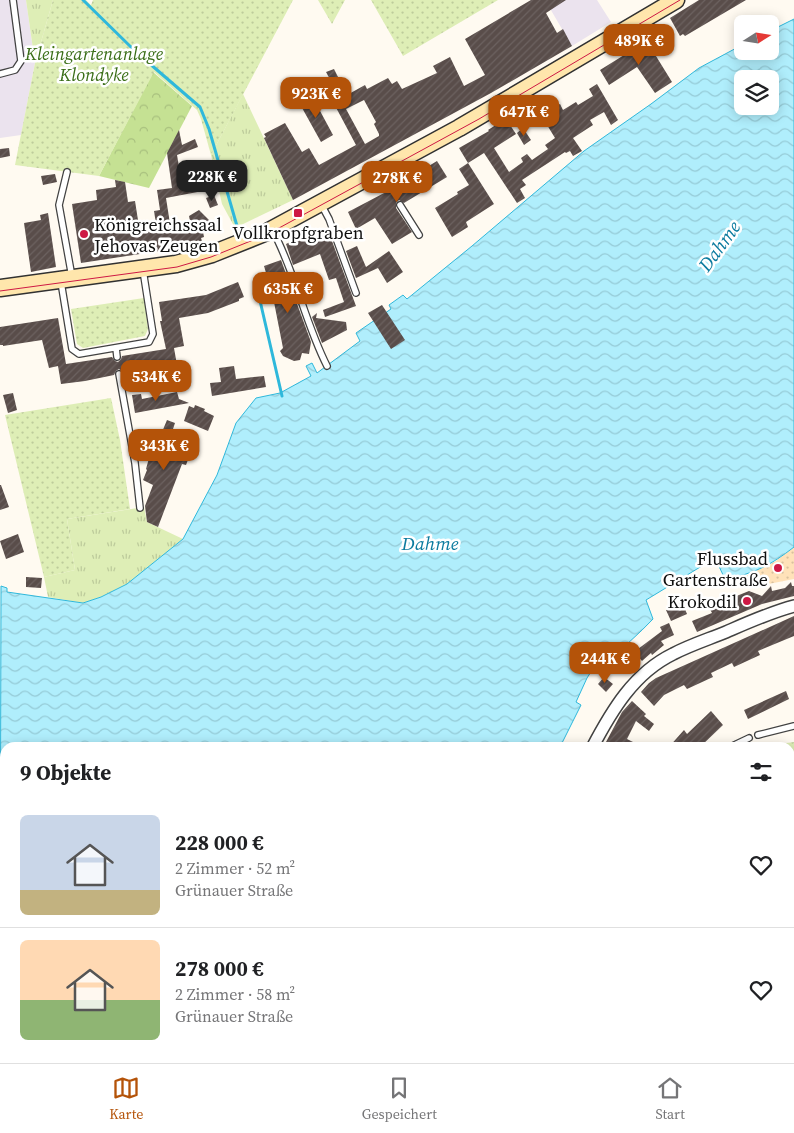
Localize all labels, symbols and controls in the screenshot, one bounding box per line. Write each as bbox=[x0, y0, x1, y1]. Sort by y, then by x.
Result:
north arrow bbox=[734, 15, 779, 60]
map controls bbox=[734, 15, 779, 115]
pin: 489K € bbox=[598, 23, 680, 66]
text: 489K € bbox=[614, 29, 664, 51]
park label: Kleingartenanlage Klondyke bbox=[24, 41, 164, 87]
button: layers bbox=[734, 70, 779, 115]
pin: 923K € bbox=[275, 76, 357, 119]
text: 923K € bbox=[291, 82, 341, 104]
pin: 647K € bbox=[483, 94, 565, 137]
text: 647K € bbox=[499, 100, 549, 122]
pin: 228K € bbox=[171, 160, 253, 202]
pin: 278K € bbox=[356, 160, 438, 203]
text: 228K € bbox=[187, 165, 237, 187]
text: 278K € bbox=[372, 166, 422, 188]
marker: Vollkropfgraben bbox=[292, 207, 304, 219]
place label: Königreichssaal Jehovas Zeugen bbox=[93, 212, 222, 258]
water label: Dahme bbox=[691, 215, 746, 277]
place label: Vollkropfgraben bbox=[232, 220, 364, 245]
marker: Königreichssaal Jehovas Zeugen bbox=[78, 228, 90, 240]
pin: 635K € bbox=[247, 272, 329, 314]
text: 635K € bbox=[263, 277, 313, 299]
pin: 534K € bbox=[115, 360, 197, 402]
text: 534K € bbox=[131, 365, 181, 387]
pin: 343K € bbox=[123, 428, 205, 471]
text: 343K € bbox=[139, 434, 189, 456]
water label: Dahme bbox=[401, 530, 459, 556]
place label: Flussbad Gartenstraße bbox=[663, 546, 768, 592]
marker: Flussbad Gartenstraße bbox=[772, 562, 784, 574]
place label: Krokodil bbox=[668, 589, 737, 614]
marker: Krokodil bbox=[741, 595, 753, 607]
pin: 244K € bbox=[564, 642, 646, 684]
text: 244K € bbox=[580, 647, 630, 669]
text: 9 Objekte bbox=[20, 758, 111, 787]
icon: filters bbox=[747, 758, 775, 786]
text: 228 000 € bbox=[175, 828, 264, 857]
icon: home bbox=[60, 835, 120, 895]
icon: heart bbox=[747, 851, 775, 879]
text: 2 Zimmer · 52 m² bbox=[175, 857, 295, 879]
text: Grünauer Straße bbox=[175, 879, 293, 901]
text: 278 000 € bbox=[175, 954, 264, 983]
icon: home bbox=[60, 960, 120, 1020]
icon: heart bbox=[747, 976, 775, 1004]
text: 2 Zimmer · 58 m² bbox=[175, 983, 295, 1005]
text: Grünauer Straße bbox=[175, 1005, 293, 1027]
tab: Karte bbox=[109, 1074, 143, 1124]
tab: Gespeichert bbox=[362, 1074, 437, 1124]
tab: Start bbox=[655, 1074, 685, 1124]

